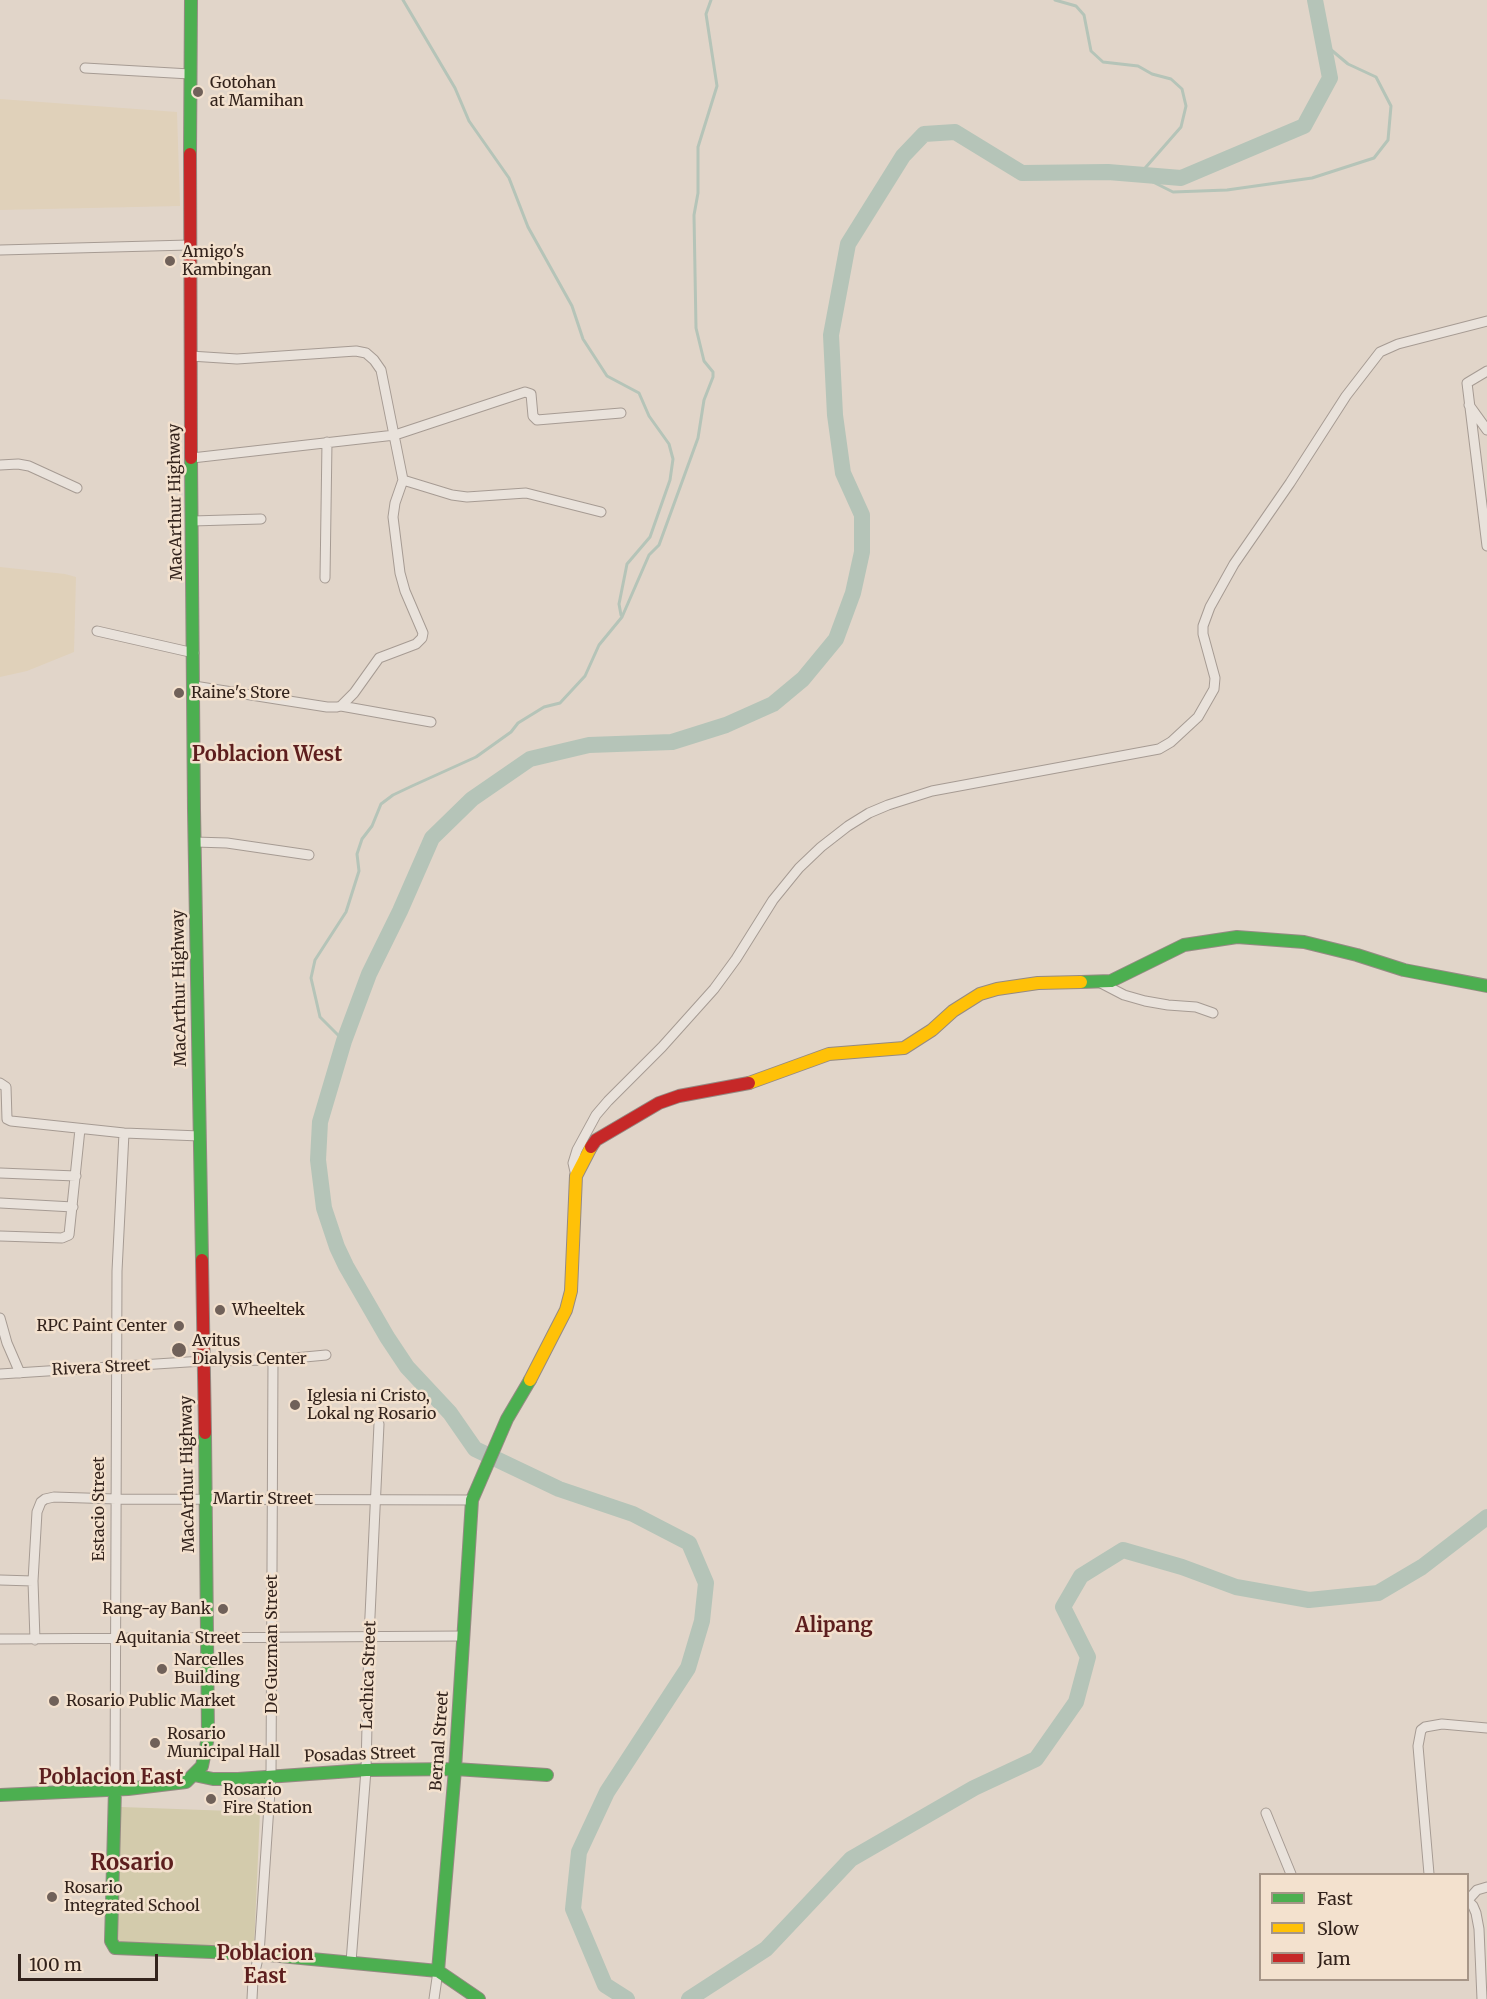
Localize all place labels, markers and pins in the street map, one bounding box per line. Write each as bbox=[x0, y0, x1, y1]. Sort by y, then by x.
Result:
place label: Gotohan at Mamihan bbox=[210, 73, 304, 111]
marker: Gotohan at Mamihan bbox=[191, 85, 205, 99]
place label: Amigo's Kambingan bbox=[182, 242, 272, 280]
marker: Amigo's Kambingan bbox=[163, 254, 177, 268]
place label: Raine's Store bbox=[191, 683, 290, 703]
marker: Raine's Store bbox=[172, 686, 186, 700]
place label: Wheeltek bbox=[232, 1300, 305, 1320]
marker: Wheeltek bbox=[213, 1303, 227, 1317]
place label: RPC Paint Center bbox=[36, 1316, 167, 1336]
marker: RPC Paint Center bbox=[172, 1319, 186, 1333]
place label: Avitus Dialysis Center bbox=[192, 1331, 307, 1369]
marker: Avitus Dialysis Center bbox=[170, 1341, 188, 1359]
place label: Iglesia ni Cristo, Lokal ng Rosario bbox=[307, 1386, 436, 1424]
marker: Iglesia ni Cristo, Lokal ng Rosario bbox=[288, 1398, 302, 1412]
place label: Rang-ay Bank bbox=[102, 1599, 211, 1619]
marker: Rang-ay Bank bbox=[216, 1602, 230, 1616]
place label: Narcelles Building bbox=[174, 1650, 244, 1688]
marker: Narcelles Building bbox=[155, 1662, 169, 1676]
place label: Rosario Public Market bbox=[66, 1691, 235, 1711]
marker: Rosario Public Market bbox=[47, 1694, 61, 1708]
place label: Rosario Municipal Hall bbox=[167, 1724, 280, 1762]
marker: Rosario Municipal Hall bbox=[148, 1736, 162, 1750]
place label: Rosario Fire Station bbox=[223, 1780, 312, 1818]
marker: Rosario Fire Station bbox=[204, 1792, 218, 1806]
place label: Rosario Integrated School bbox=[64, 1878, 200, 1916]
marker: Rosario Integrated School bbox=[45, 1890, 59, 1904]

